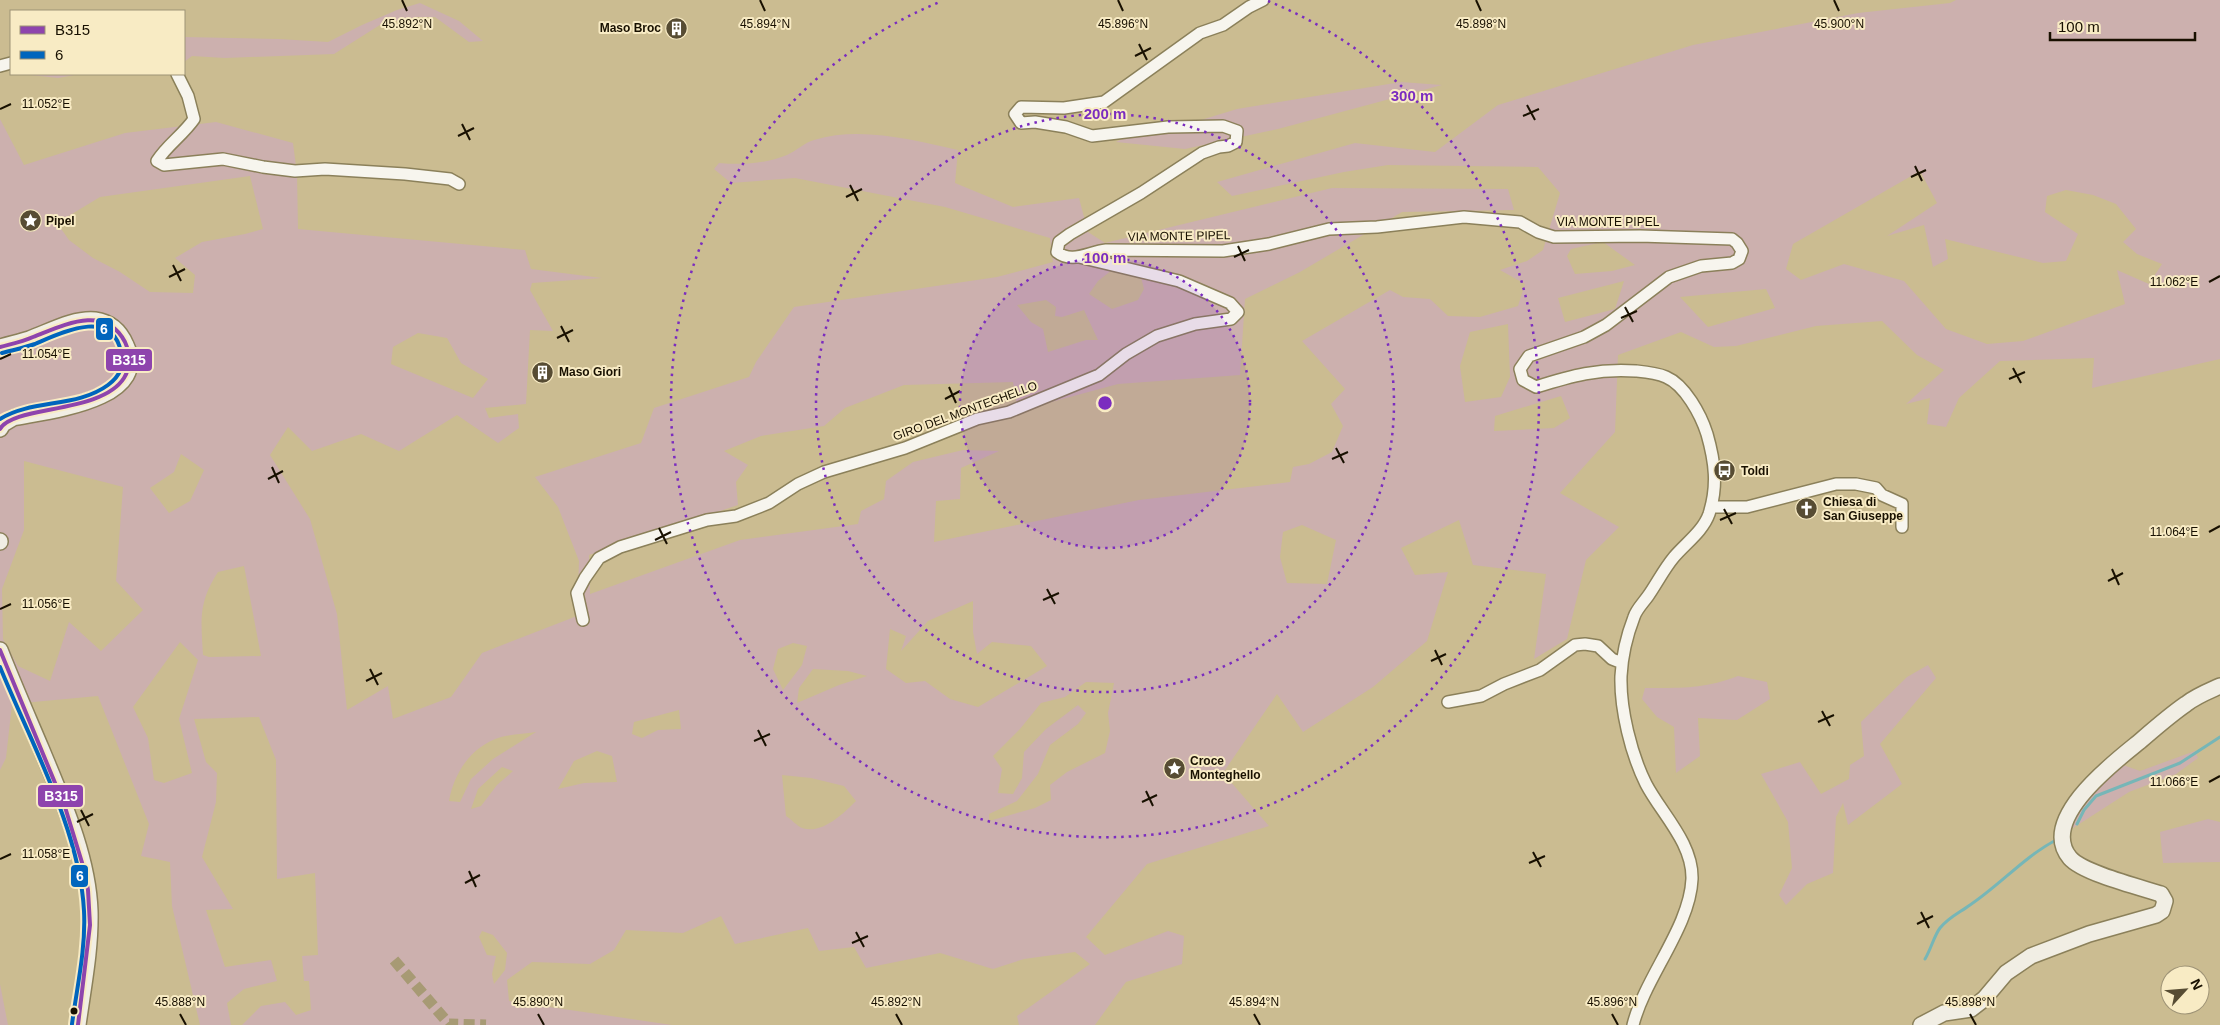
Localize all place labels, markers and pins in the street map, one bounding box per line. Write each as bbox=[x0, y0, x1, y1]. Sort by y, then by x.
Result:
building icon: Maso Broc bbox=[665, 16, 689, 40]
place label: Maso Broc bbox=[600, 21, 661, 35]
place icon: Pipel bbox=[18, 209, 42, 233]
place label: Pipel bbox=[46, 214, 75, 228]
building icon: Maso Giori bbox=[531, 360, 555, 384]
place label: Maso Giori bbox=[559, 365, 621, 379]
centre of rings bbox=[1096, 394, 1114, 412]
bus stop icon: Toldi bbox=[1713, 459, 1737, 483]
place label: Toldi bbox=[1741, 464, 1769, 478]
place label: Chiesa di San Giuseppe bbox=[1823, 495, 1903, 523]
church icon: Chiesa di San Giuseppe bbox=[1795, 497, 1819, 521]
place label: Croce Monteghello bbox=[1190, 754, 1261, 782]
place icon: Croce Monteghello bbox=[1162, 756, 1186, 780]
unlabelled marker bbox=[69, 1006, 79, 1016]

